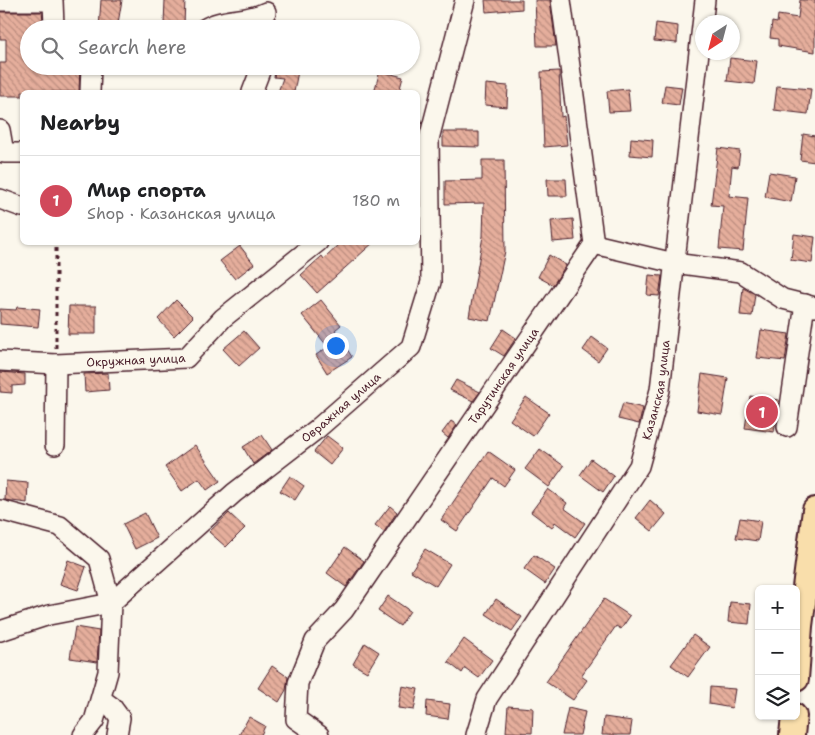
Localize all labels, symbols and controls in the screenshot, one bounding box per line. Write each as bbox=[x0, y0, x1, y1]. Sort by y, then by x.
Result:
north arrow bbox=[695, 15, 740, 60]
search box bbox=[20, 20, 420, 75]
icon: search bbox=[38, 34, 66, 62]
text: Search here bbox=[78, 35, 187, 60]
text: Nearby bbox=[40, 109, 120, 137]
text: Мир спорта bbox=[87, 178, 206, 203]
text: 1 bbox=[52, 190, 60, 211]
text: 180 m bbox=[352, 190, 400, 211]
text: Shop · Казанская улица bbox=[87, 203, 275, 224]
street label: Тарутинская улица bbox=[465, 324, 543, 428]
your location bbox=[323, 333, 349, 359]
street label: Казанская улица bbox=[639, 339, 674, 442]
street label: Окружная улица bbox=[86, 350, 186, 371]
street label: Овражная улица bbox=[298, 369, 385, 446]
pin: 1 bbox=[746, 393, 778, 431]
map controls bbox=[755, 585, 800, 720]
button: + bbox=[755, 585, 800, 630]
button: − bbox=[755, 630, 800, 675]
button: layers bbox=[755, 675, 800, 720]

